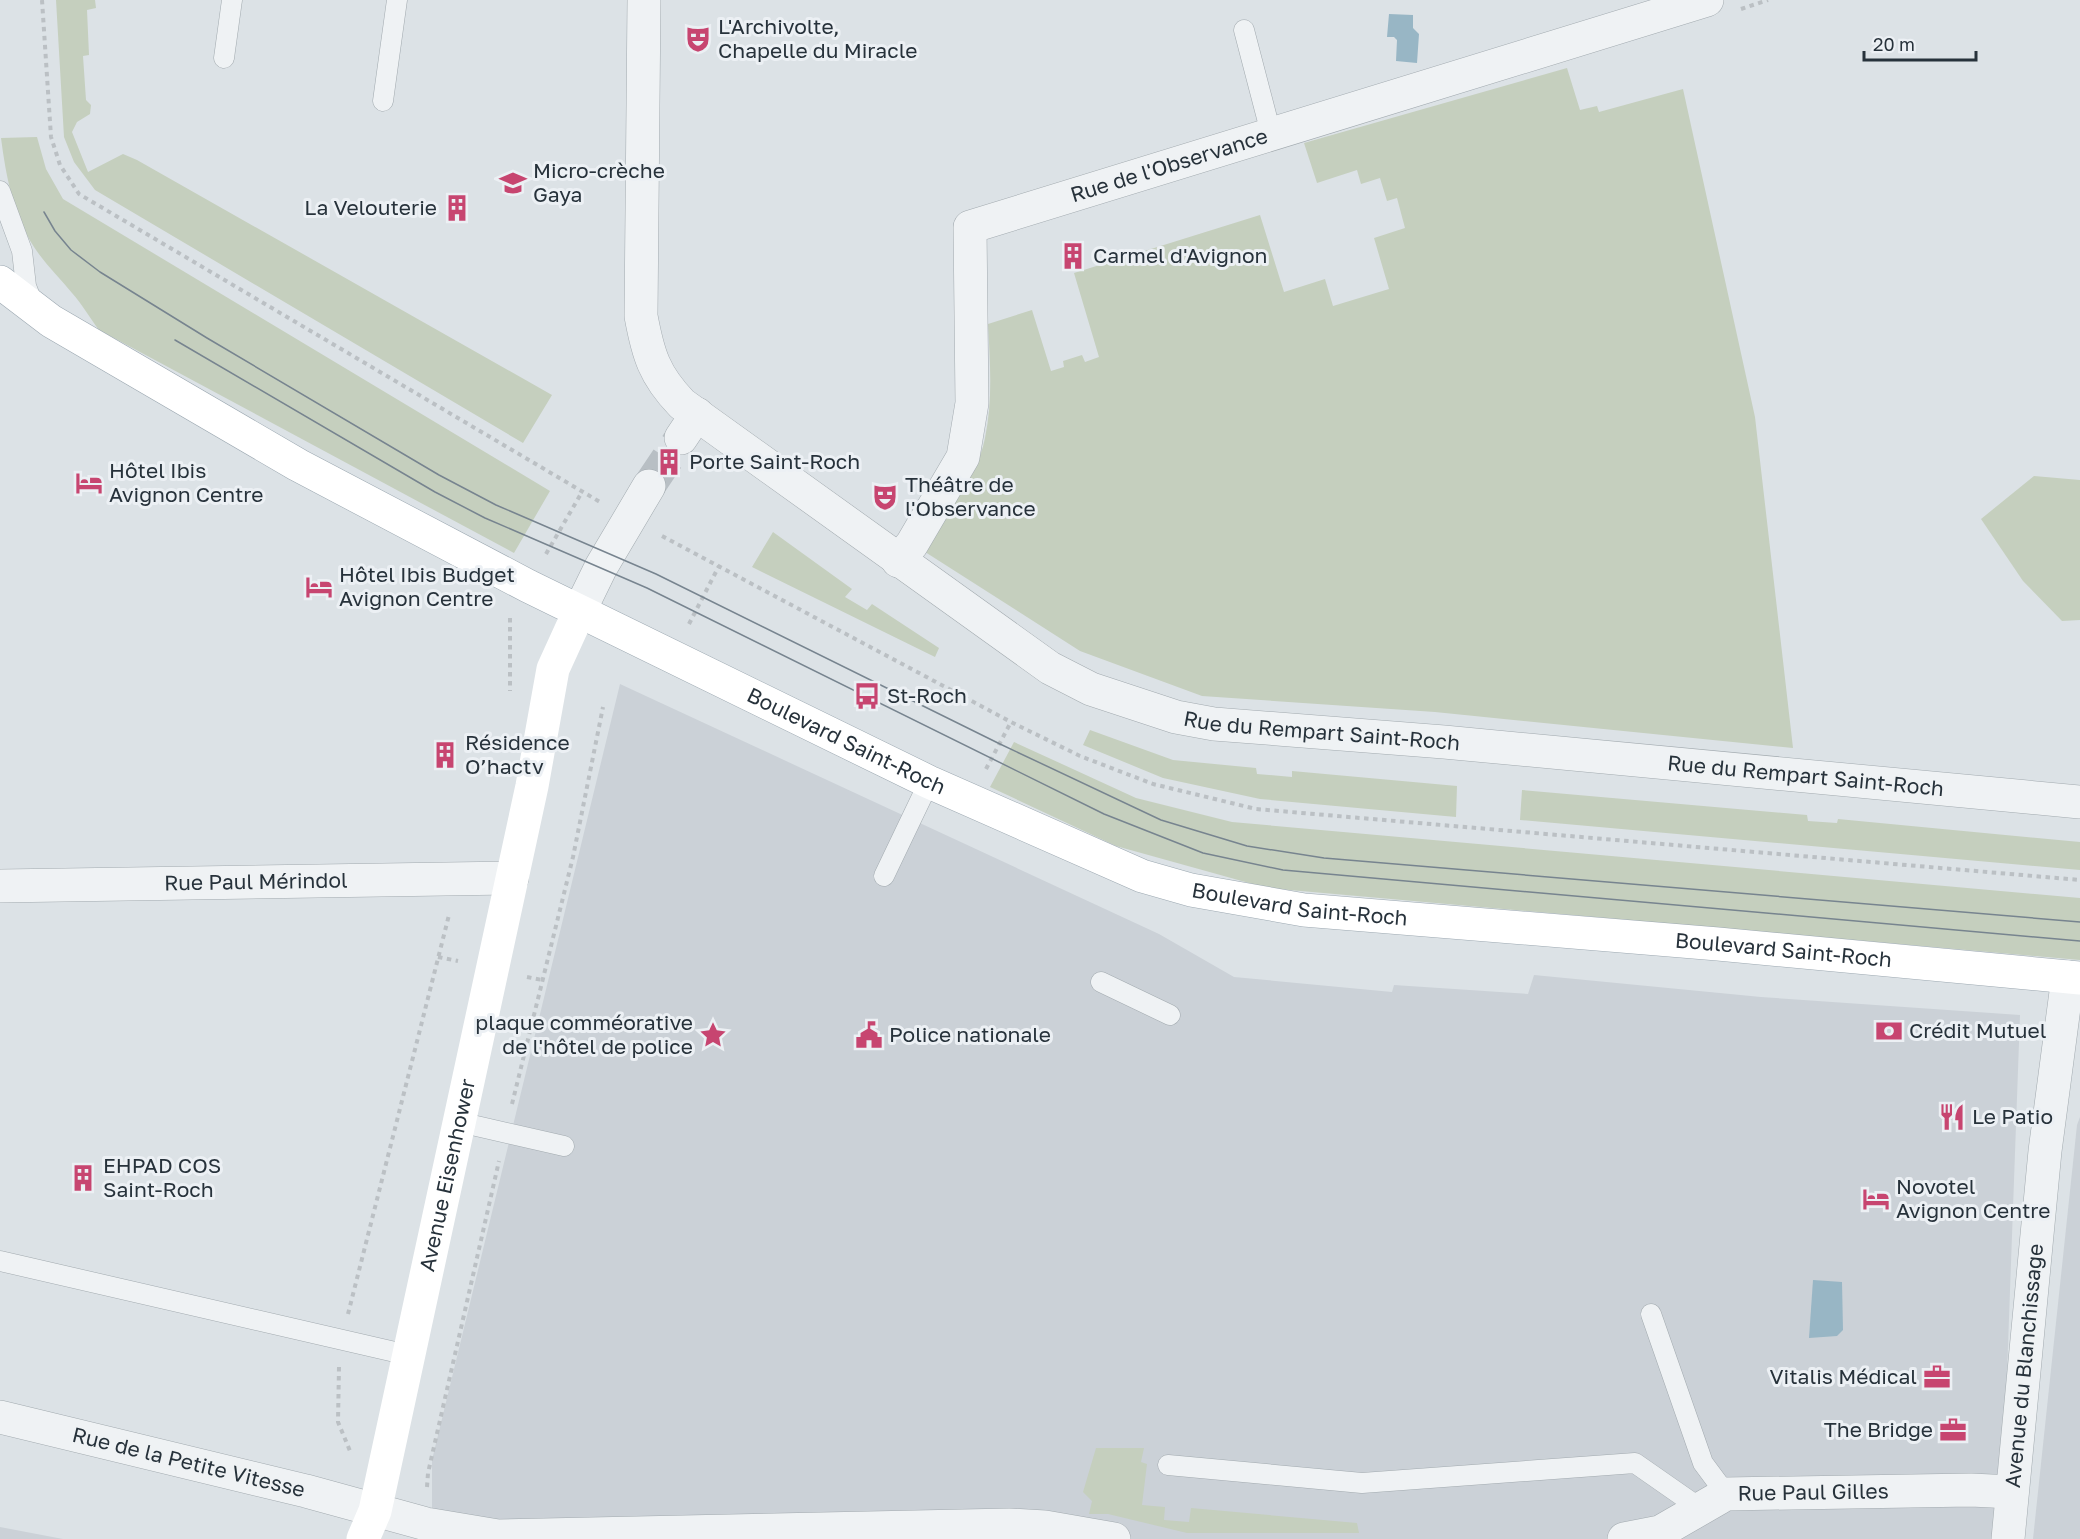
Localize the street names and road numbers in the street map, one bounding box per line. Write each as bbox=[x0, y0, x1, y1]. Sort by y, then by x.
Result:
street label: Rue de l'Observance bbox=[1067, 122, 1271, 207]
street label: Boulevard Saint-Roch bbox=[743, 681, 950, 800]
street label: Rue du Rempart Saint-Roch bbox=[1181, 705, 1461, 755]
street label: Rue du Rempart Saint-Roch bbox=[1666, 749, 1945, 801]
street label: Rue Paul Mérindol bbox=[164, 867, 348, 895]
street label: Boulevard Saint-Roch bbox=[1190, 876, 1409, 930]
street label: Boulevard Saint-Roch bbox=[1674, 927, 1893, 972]
street label: Avenue Eisenhower bbox=[413, 1076, 480, 1274]
street label: Avenue du Blanchissage bbox=[1999, 1242, 2048, 1489]
street label: Rue de la Petite Vitesse bbox=[70, 1421, 308, 1502]
street label: Rue Paul Gilles bbox=[1737, 1477, 1889, 1506]

